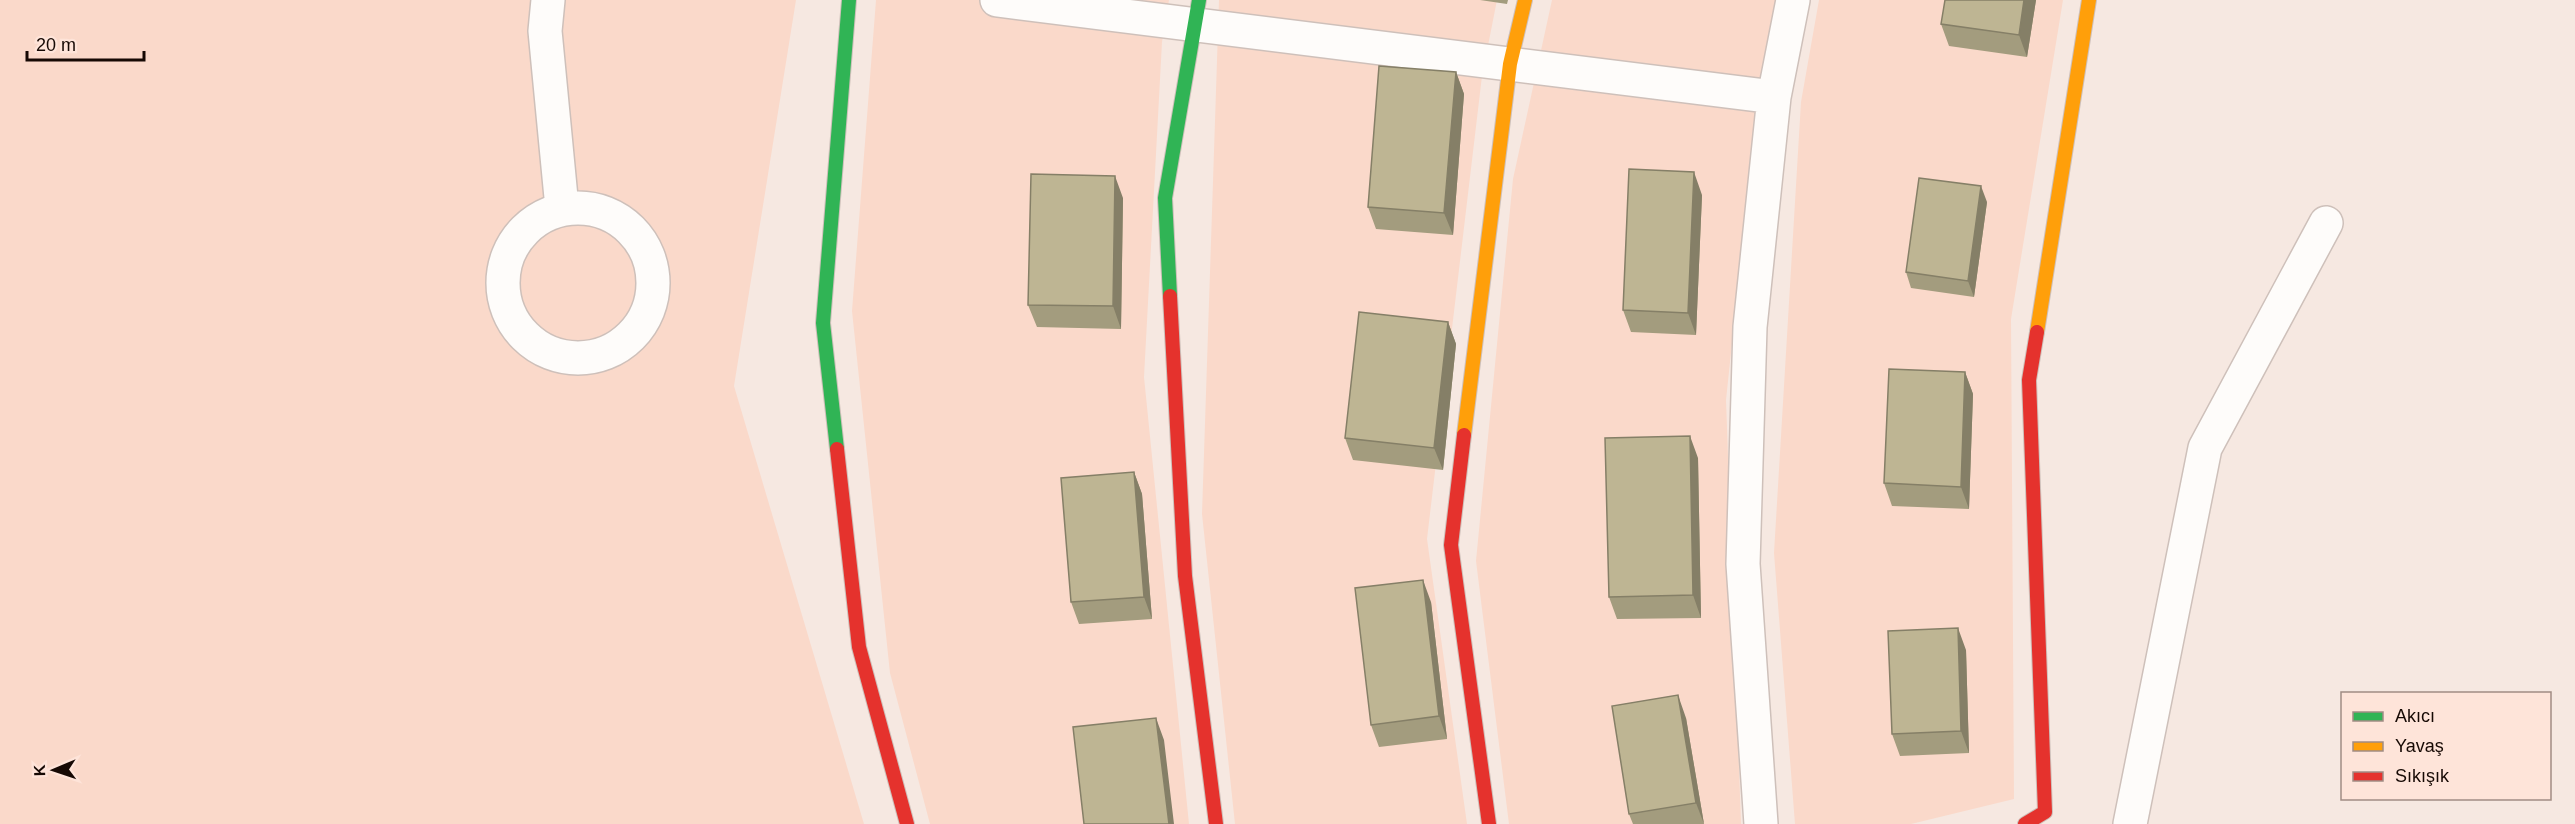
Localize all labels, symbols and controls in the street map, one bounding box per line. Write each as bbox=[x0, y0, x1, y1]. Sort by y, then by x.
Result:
scale bar bbox=[27, 24, 144, 62]
text: 20 m bbox=[36, 35, 76, 55]
legend bbox=[2341, 692, 2551, 800]
text: Akıcı bbox=[2395, 706, 2435, 726]
text: Yavaş bbox=[2395, 736, 2444, 756]
north arrow bbox=[24, 740, 84, 800]
text: K bbox=[31, 764, 48, 777]
text: Sıkışık bbox=[2395, 766, 2450, 786]

